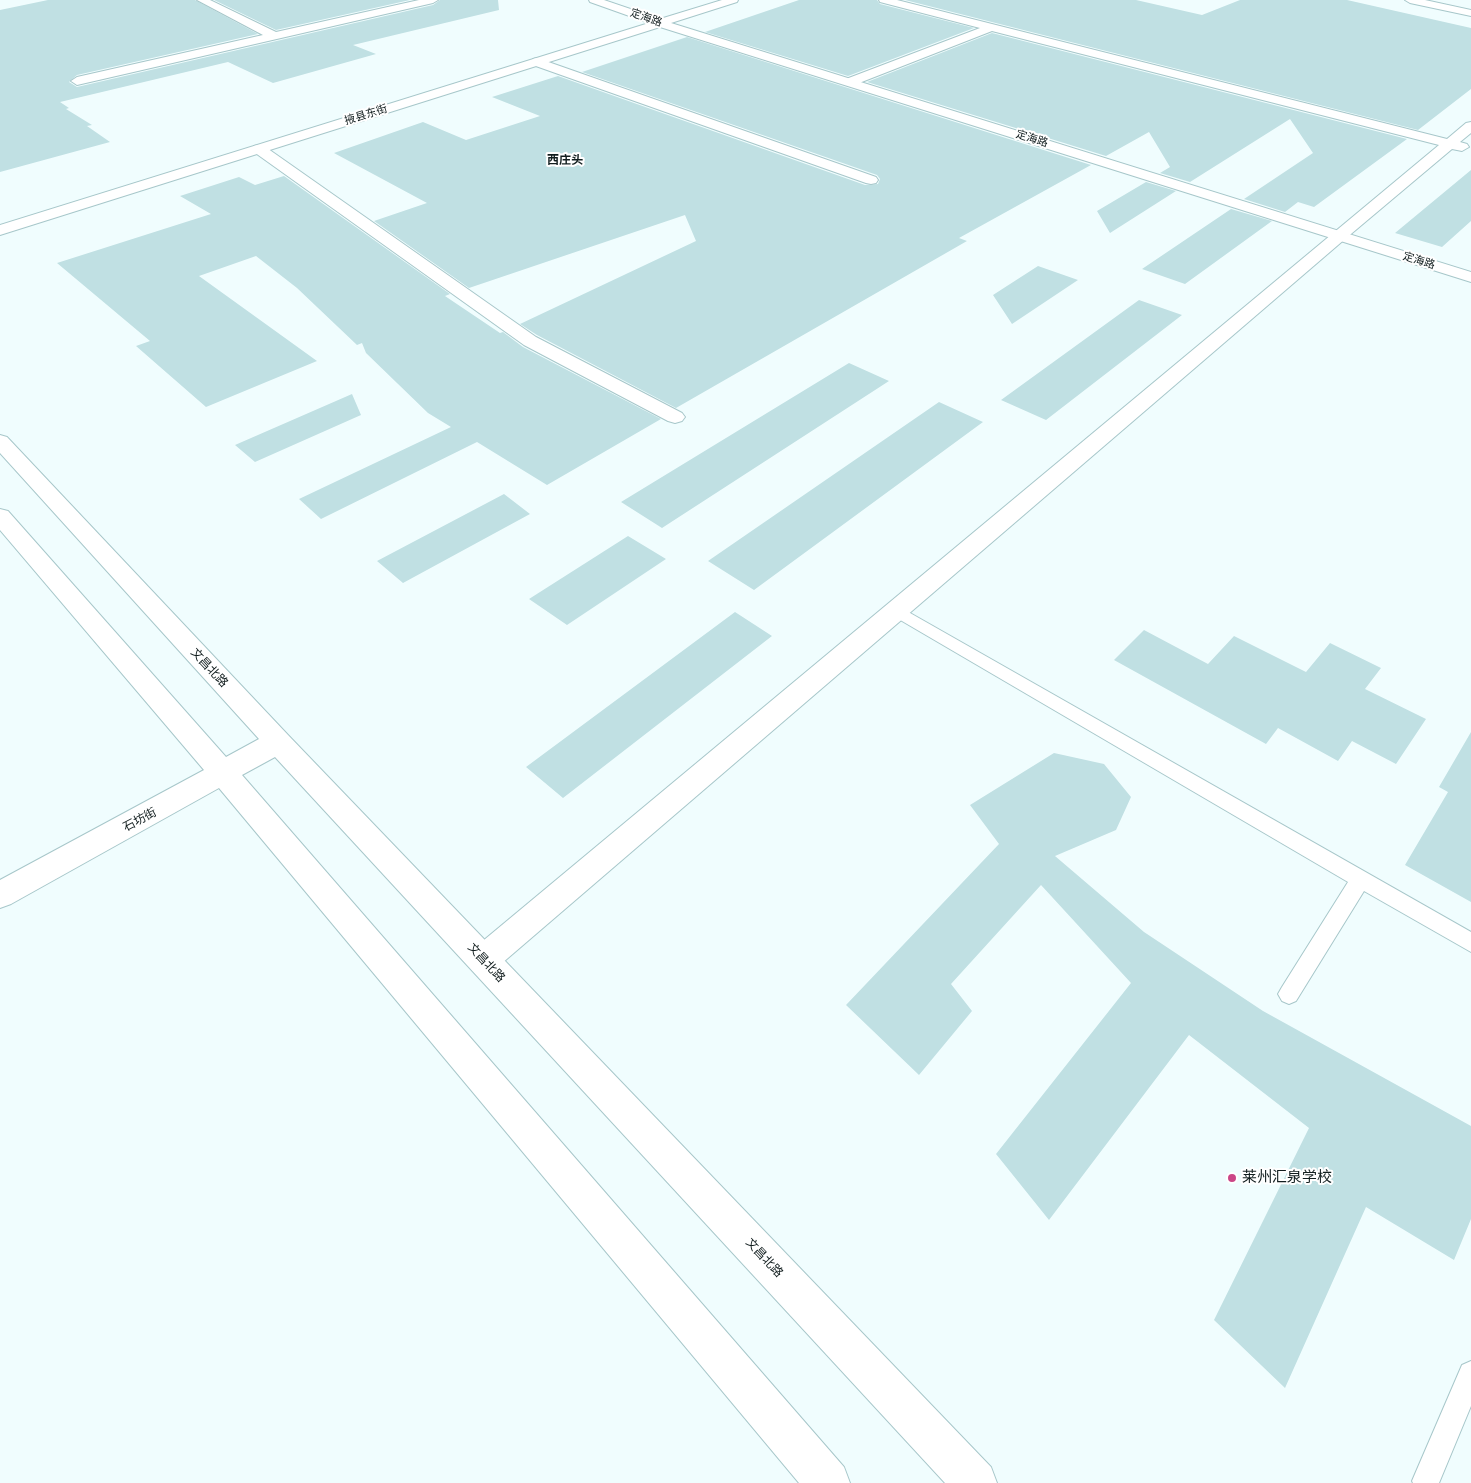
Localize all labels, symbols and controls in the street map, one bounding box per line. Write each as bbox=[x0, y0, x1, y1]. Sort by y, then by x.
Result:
street label: 定海路 bbox=[628, 6, 664, 30]
street label: 掖县东街 bbox=[343, 102, 389, 128]
street label: 定海路 bbox=[1014, 128, 1050, 150]
district label: 西庄头 bbox=[547, 154, 583, 168]
street label: 定海路 bbox=[1401, 250, 1437, 272]
street label: 文昌北路 bbox=[187, 646, 231, 690]
street label: 石坊街 bbox=[121, 805, 159, 835]
street label: 文昌北路 bbox=[464, 941, 508, 985]
place label: 莱州汇泉学校 bbox=[1242, 1169, 1332, 1187]
marker: 莱州汇泉学校 bbox=[1226, 1172, 1238, 1184]
street label: 文昌北路 bbox=[742, 1236, 786, 1280]

